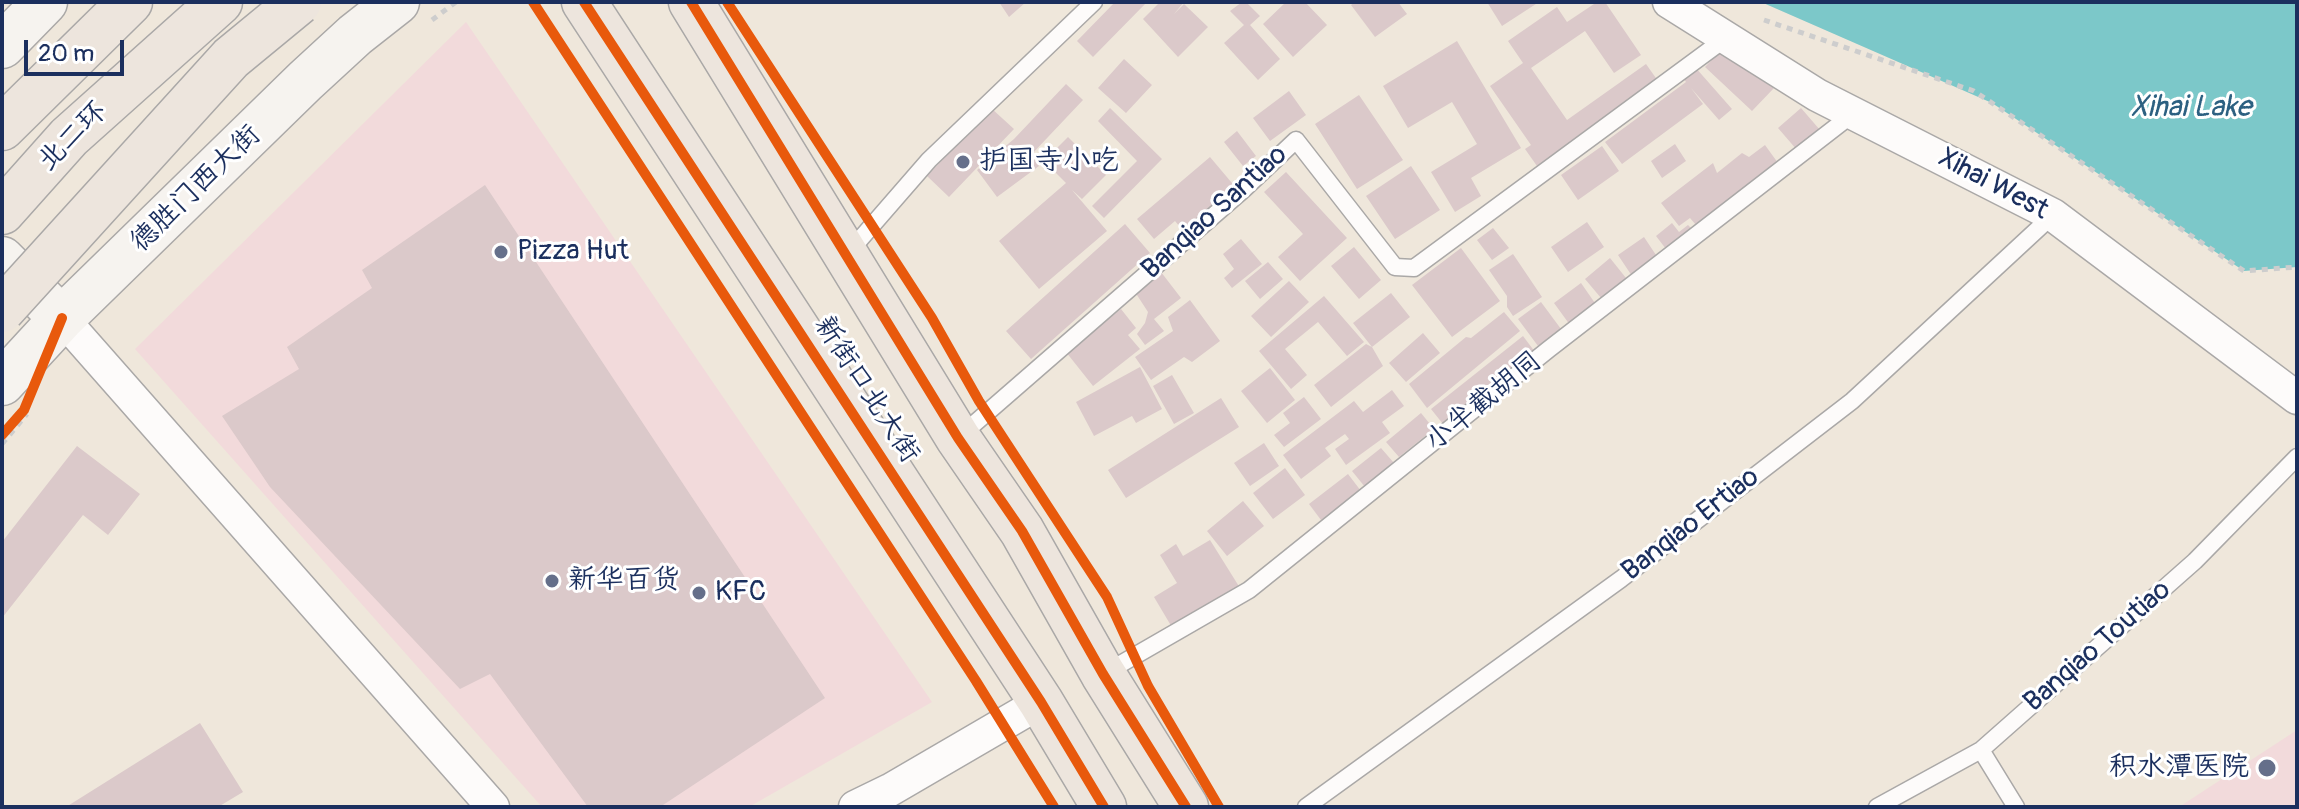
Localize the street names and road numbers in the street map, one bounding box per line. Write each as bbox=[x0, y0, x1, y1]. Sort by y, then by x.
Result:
street label: 北二环 bbox=[31, 95, 115, 179]
street label: 德胜门西大街 bbox=[124, 119, 268, 259]
street label: Banqiao Santiao bbox=[1135, 139, 1295, 287]
street label: Xihai West bbox=[1932, 142, 2054, 228]
street label: 新街口北大街 bbox=[806, 310, 926, 470]
street label: 小半截胡同 bbox=[1419, 345, 1549, 459]
street label: Banqiao Ertiao bbox=[1616, 461, 1766, 589]
street label: Banqiao Toutiao bbox=[2018, 574, 2178, 720]

